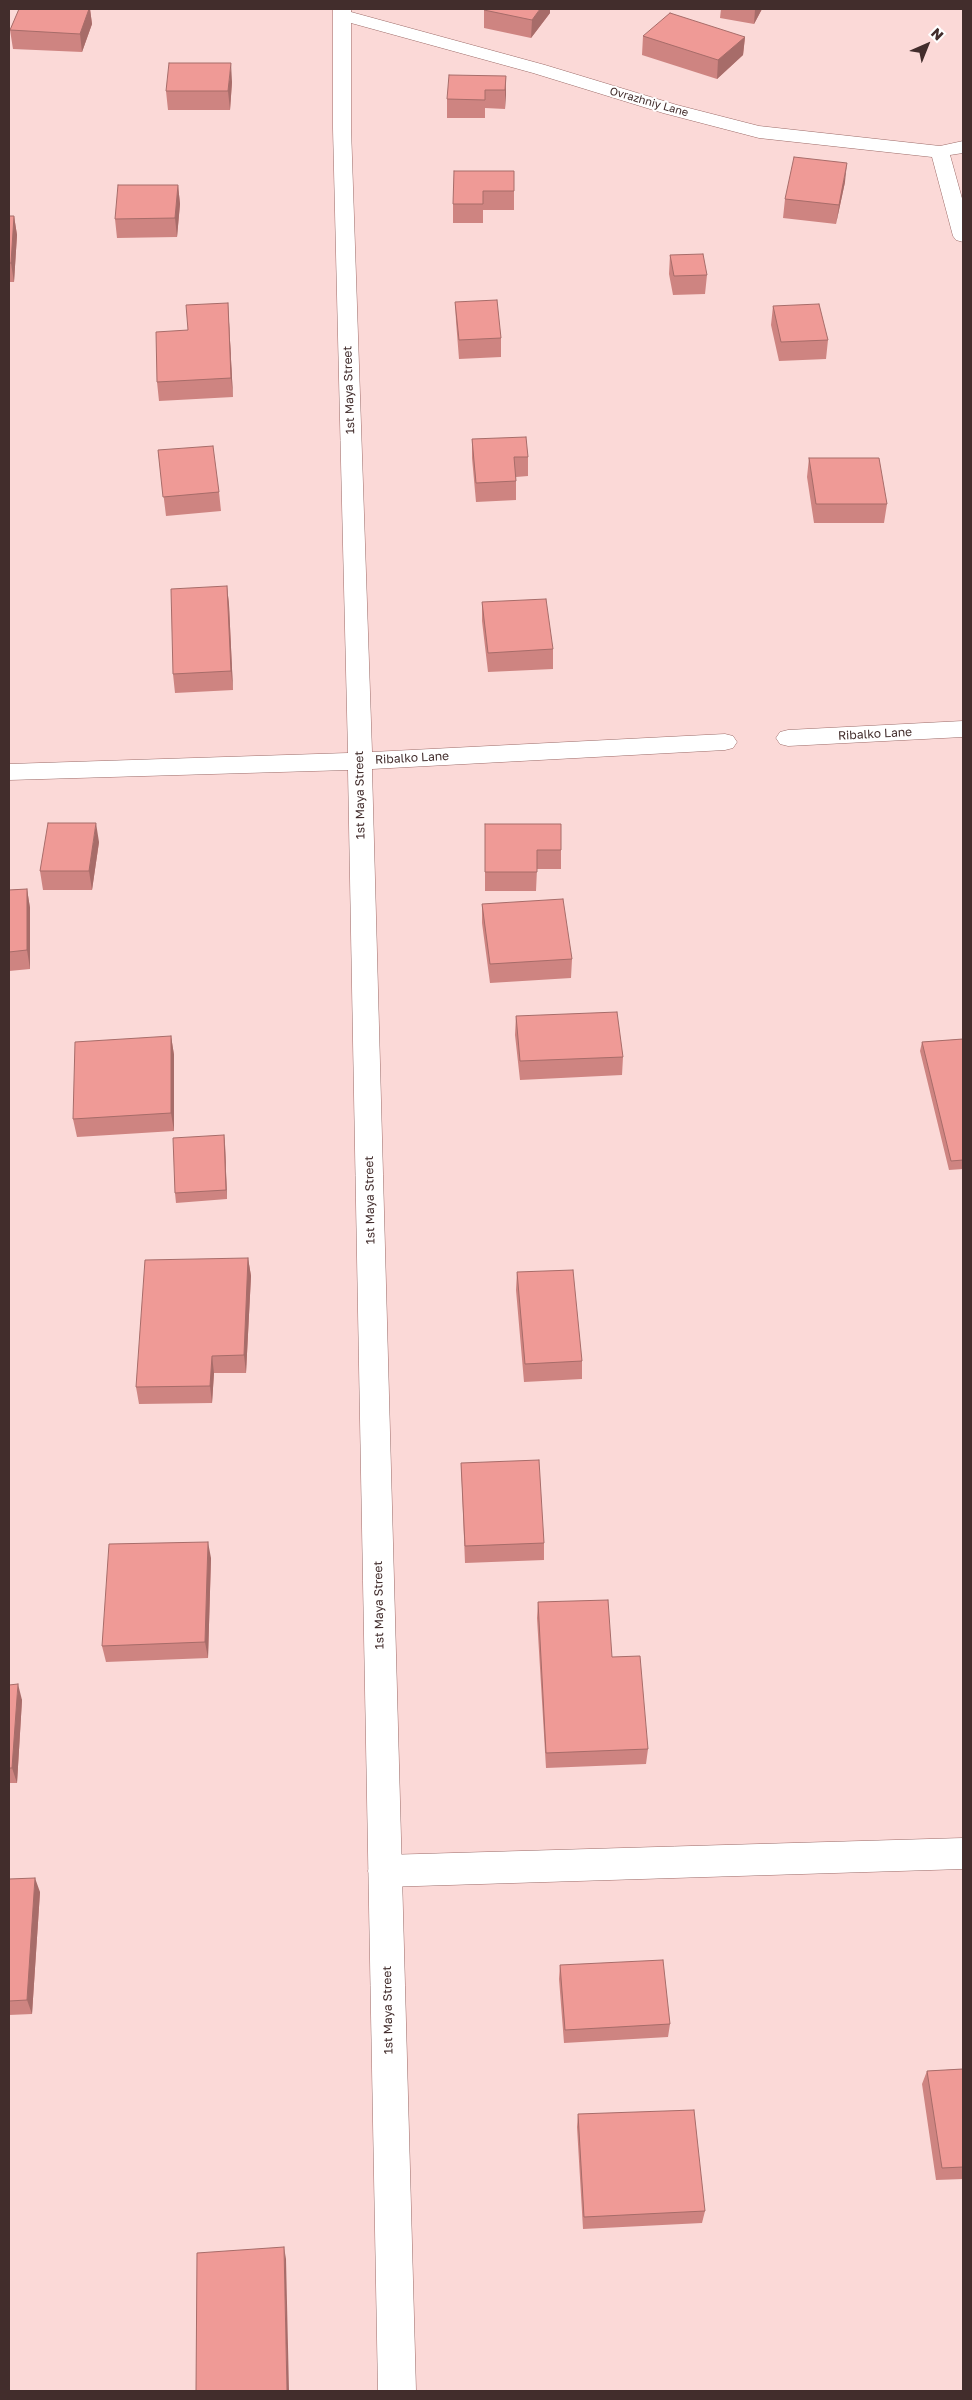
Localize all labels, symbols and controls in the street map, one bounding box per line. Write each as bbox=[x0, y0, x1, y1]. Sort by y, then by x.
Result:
north arrow bbox=[902, 20, 952, 70]
text: N bbox=[928, 24, 947, 44]
street label: Ovrazhniy Lane bbox=[608, 84, 690, 120]
street label: 1st Maya Street bbox=[340, 346, 358, 434]
street label: Ribalko Lane bbox=[838, 725, 912, 743]
street label: Ribalko Lane bbox=[375, 749, 449, 767]
street label: 1st Maya Street bbox=[352, 751, 368, 839]
street label: 1st Maya Street bbox=[362, 1156, 378, 1244]
street label: 1st Maya Street bbox=[371, 1561, 387, 1649]
street label: 1st Maya Street bbox=[380, 1966, 396, 2054]

